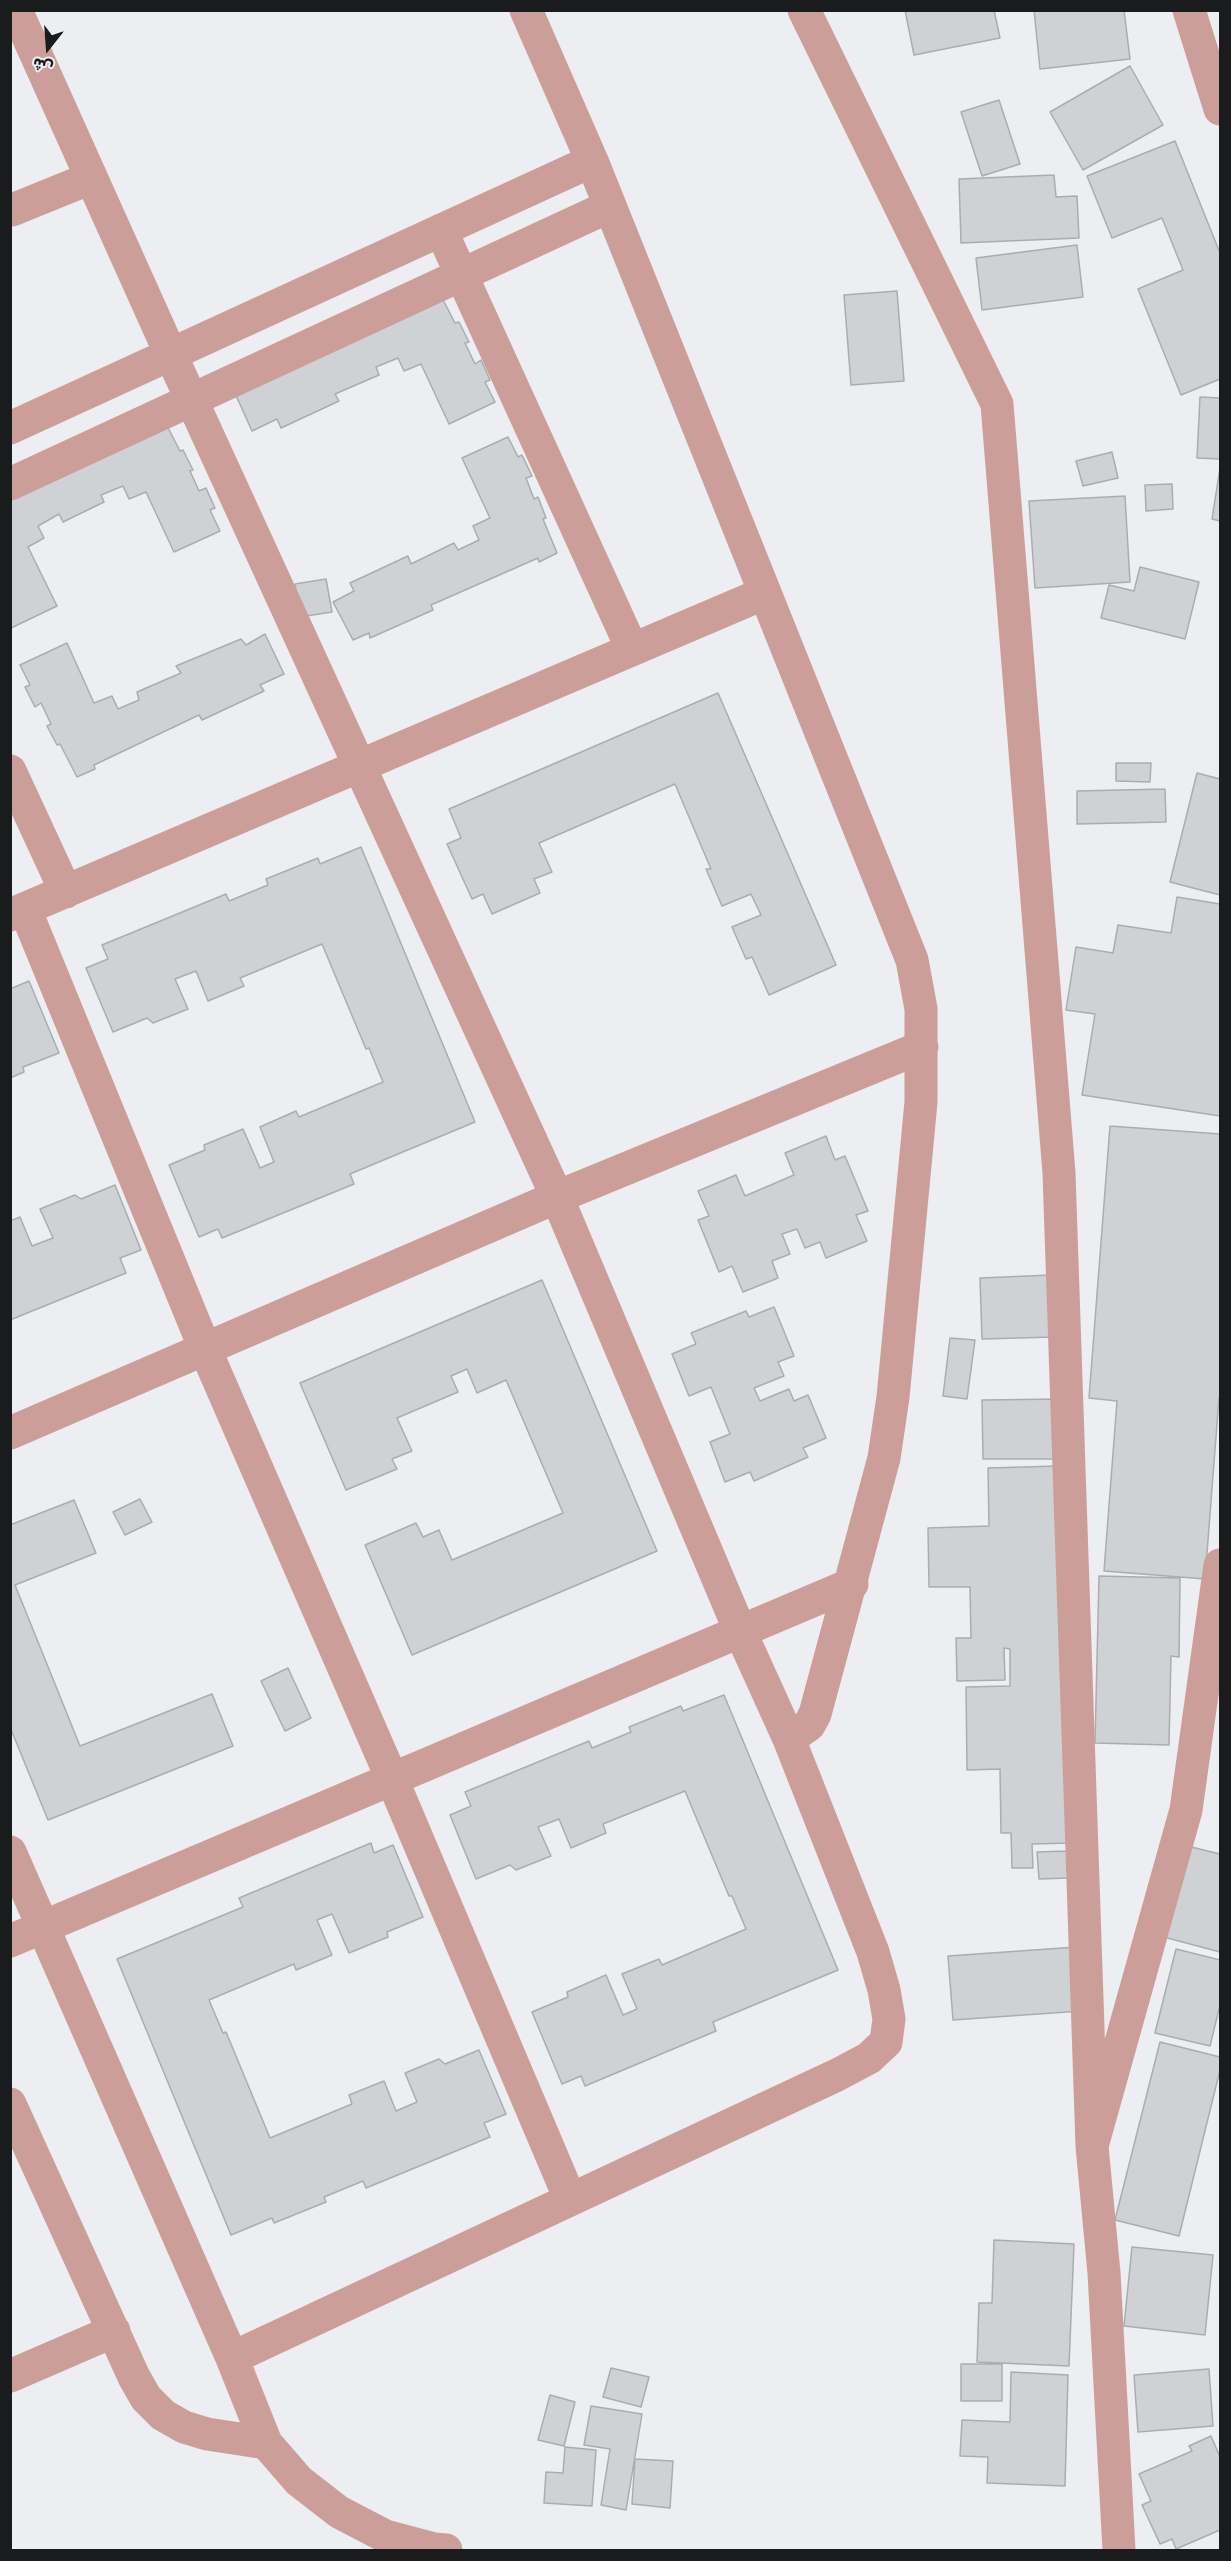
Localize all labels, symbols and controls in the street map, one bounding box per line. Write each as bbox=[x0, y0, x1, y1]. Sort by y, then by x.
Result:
north arrow bbox=[18, 18, 78, 78]
text: ش bbox=[30, 54, 55, 78]

